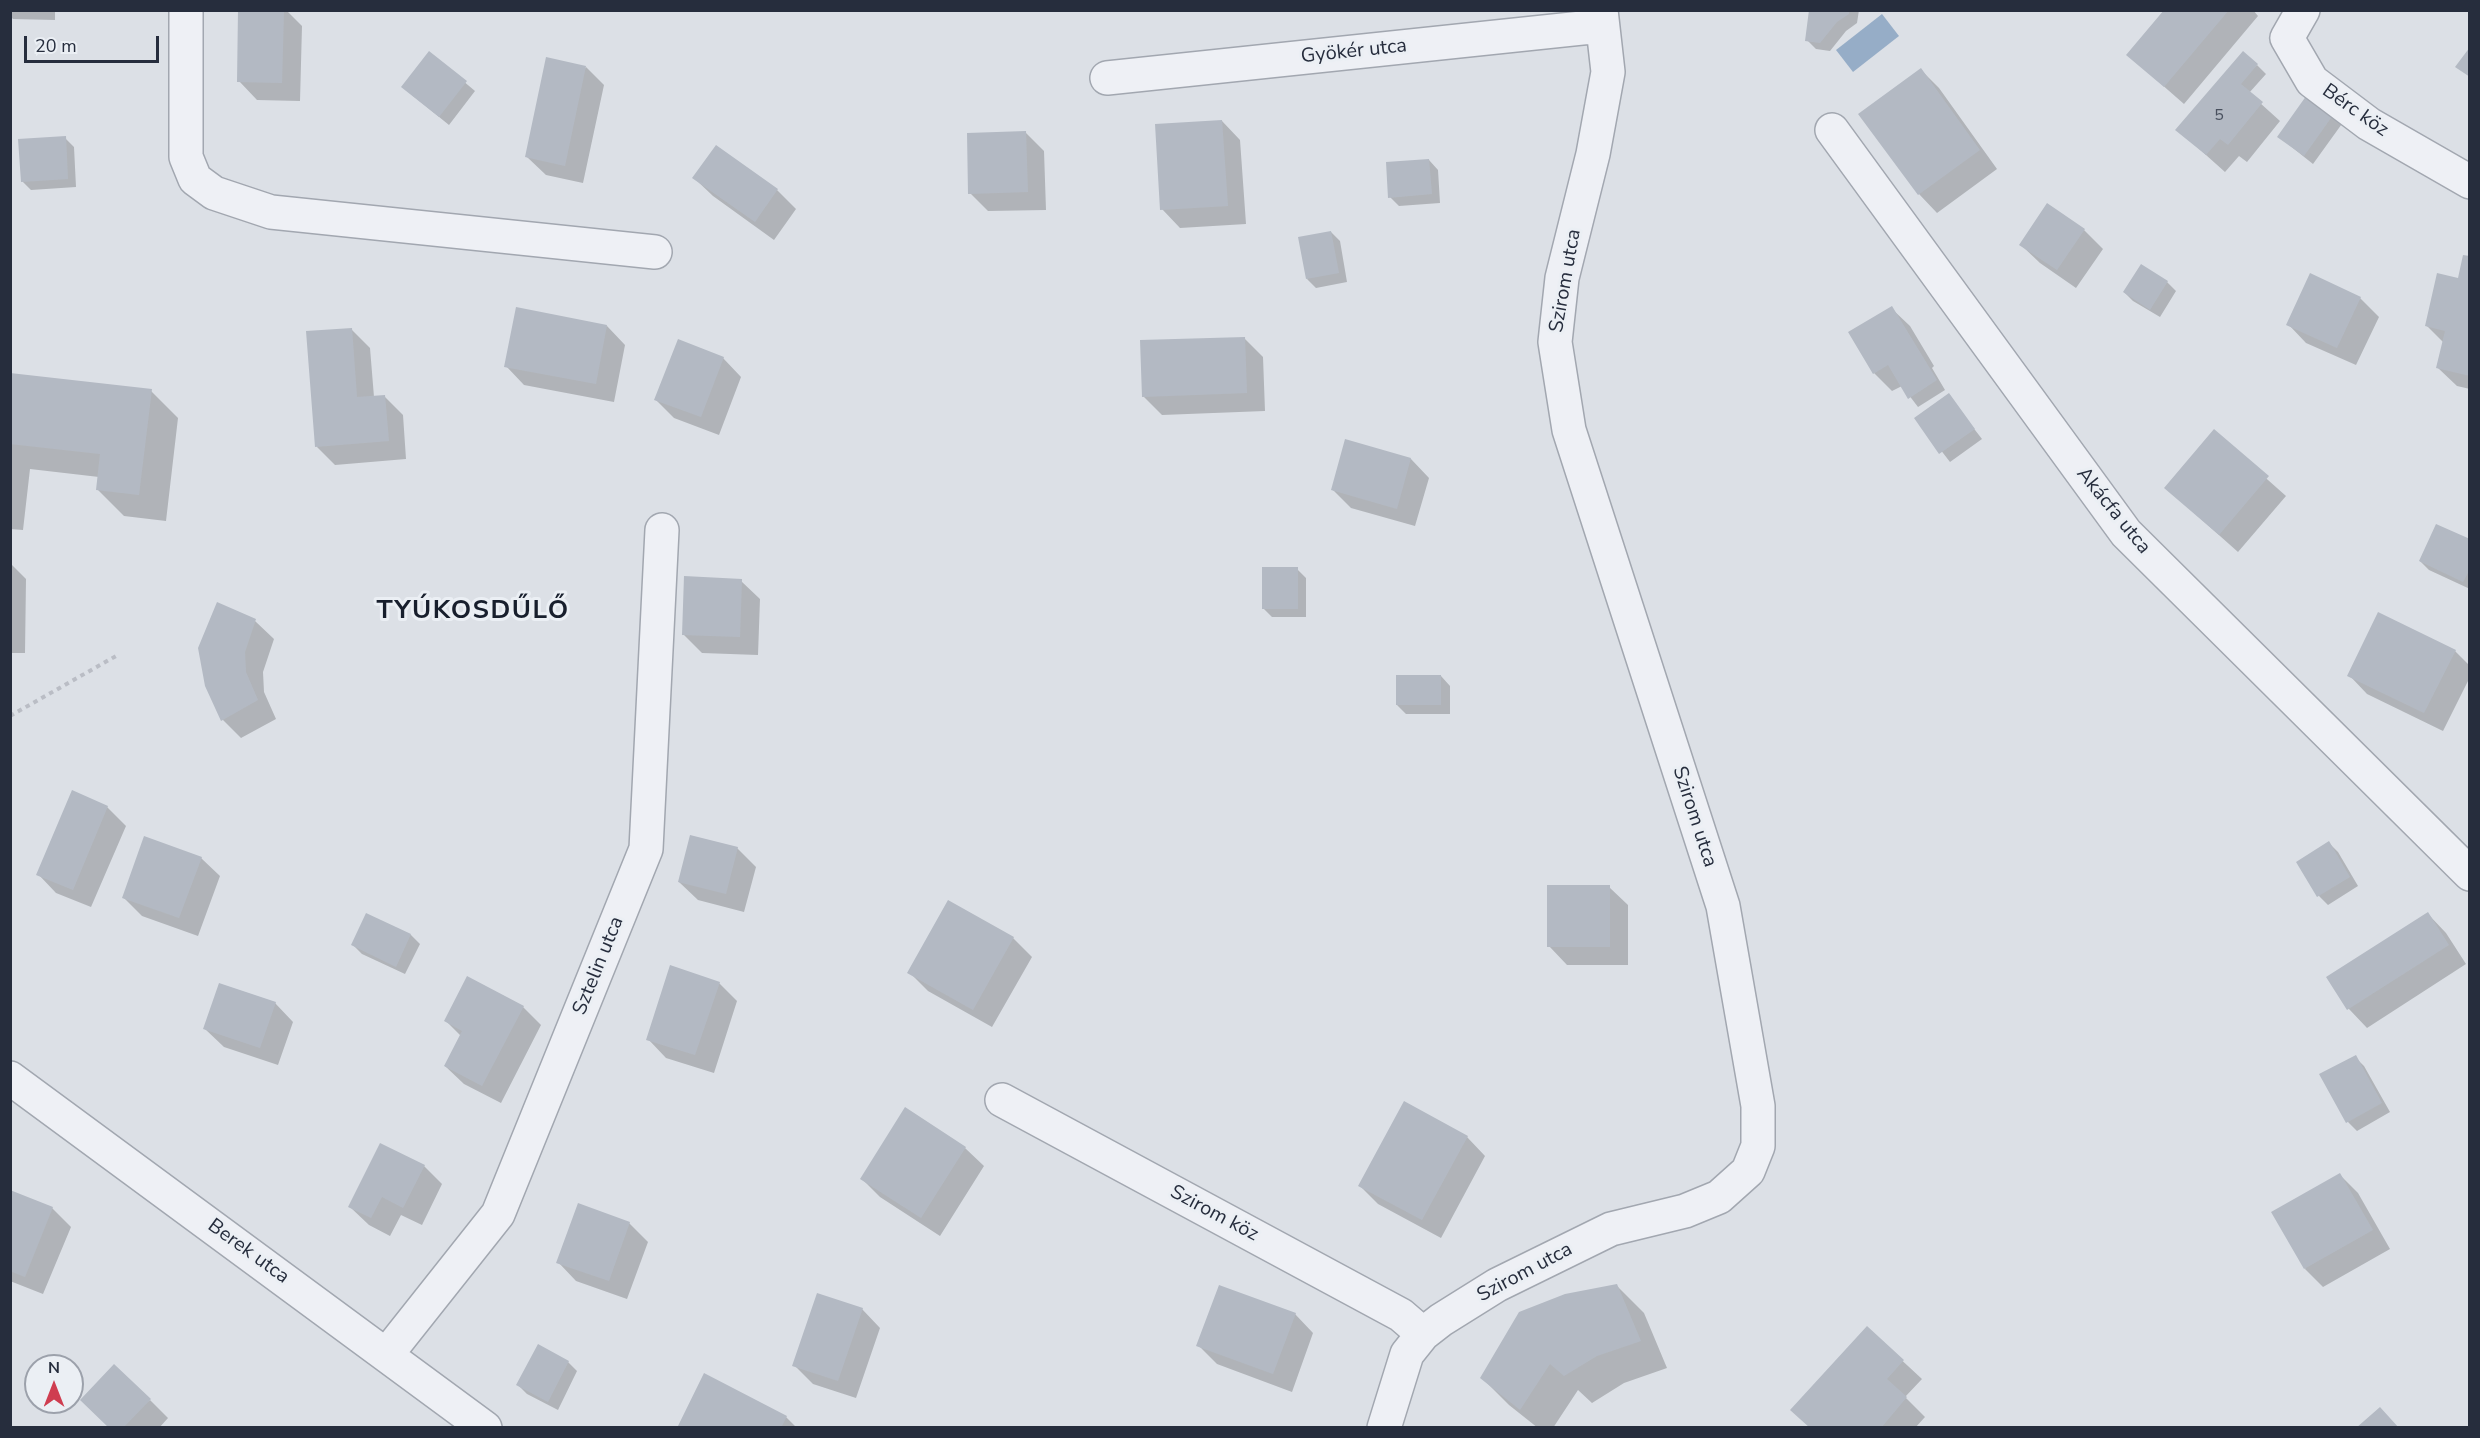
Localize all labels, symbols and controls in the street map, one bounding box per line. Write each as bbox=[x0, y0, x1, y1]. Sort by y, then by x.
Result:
scale bar bbox=[27, 24, 162, 62]
text: 20 m bbox=[35, 34, 77, 58]
street label: Gyökér utca bbox=[1300, 35, 1408, 69]
street label: Bérc köz bbox=[2317, 79, 2393, 143]
house number: 5 bbox=[2214, 106, 2224, 126]
street label: Szirom utca bbox=[1545, 227, 1587, 335]
street label: Akácfa utca bbox=[2071, 463, 2155, 559]
district label: TYÚKOSDŰLŐ bbox=[376, 596, 570, 628]
street label: Szirom utca bbox=[1666, 764, 1722, 870]
street label: Sztelin utca bbox=[568, 913, 630, 1019]
street label: Szirom köz bbox=[1166, 1181, 1262, 1247]
street label: Berek utca bbox=[203, 1214, 293, 1290]
street label: Szirom utca bbox=[1473, 1238, 1577, 1308]
north arrow bbox=[24, 1354, 84, 1414]
text: N bbox=[48, 1357, 60, 1379]

